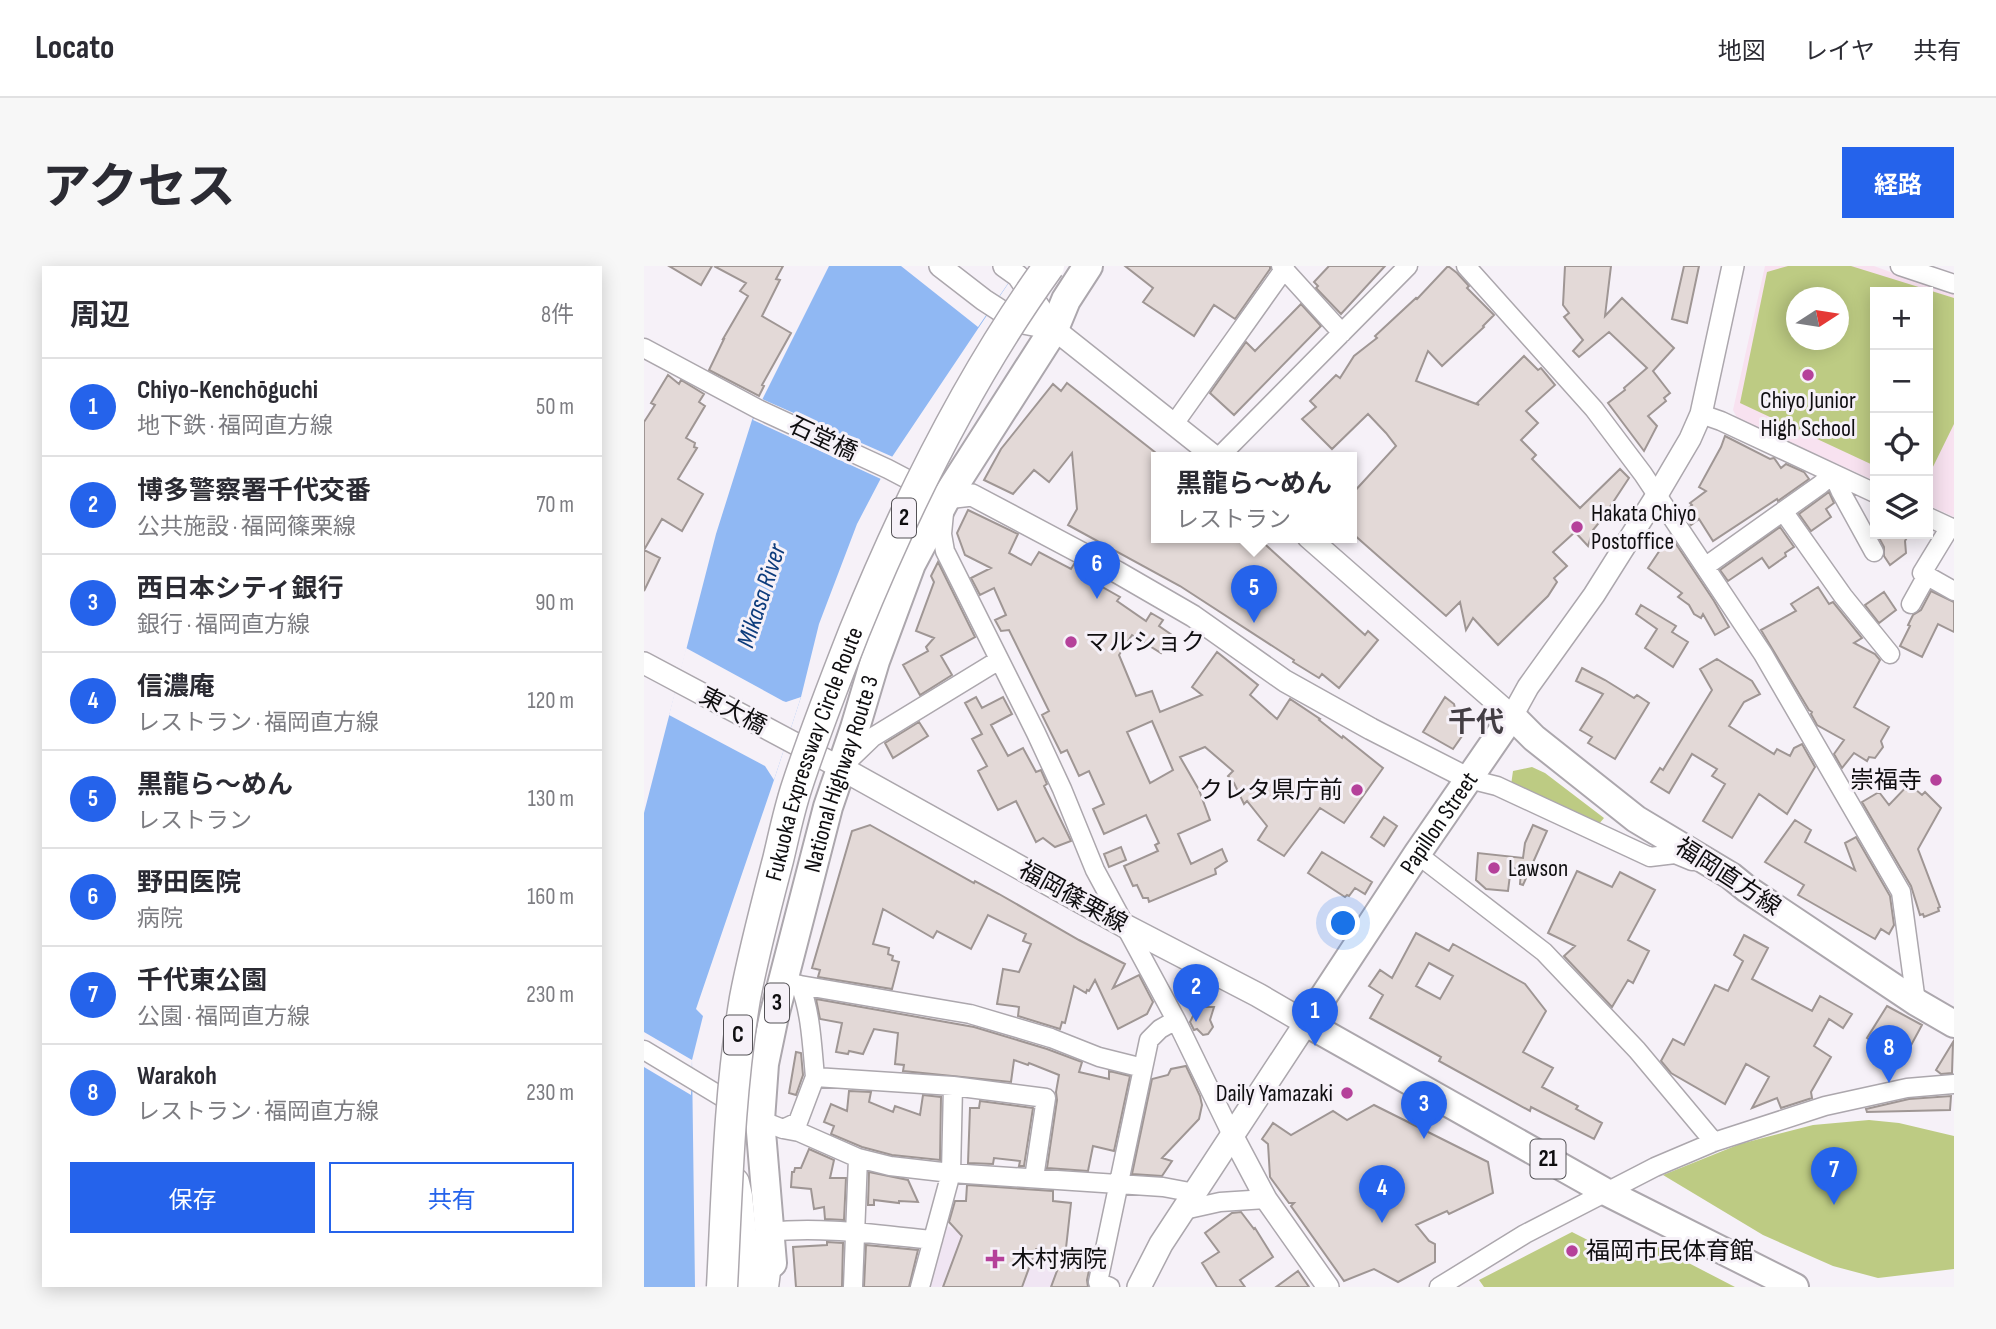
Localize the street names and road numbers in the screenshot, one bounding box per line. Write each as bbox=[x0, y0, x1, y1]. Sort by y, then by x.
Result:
street label: 石堂橋 bbox=[784, 411, 862, 467]
road number: 2 bbox=[892, 498, 916, 538]
street label: Fukuoka Expressway Circle Route bbox=[759, 623, 869, 884]
street label: National Highway Route 3 bbox=[797, 672, 884, 875]
street label: 東大橋 bbox=[694, 681, 772, 741]
street label: Papillon Street bbox=[1394, 766, 1484, 879]
street label: 福岡直方線 bbox=[1670, 832, 1786, 922]
street label: 福岡篠栗線 bbox=[1013, 855, 1133, 939]
road number: 3 bbox=[765, 984, 789, 1023]
road number: C bbox=[724, 1016, 752, 1055]
road number: 21 bbox=[1530, 1140, 1566, 1178]

